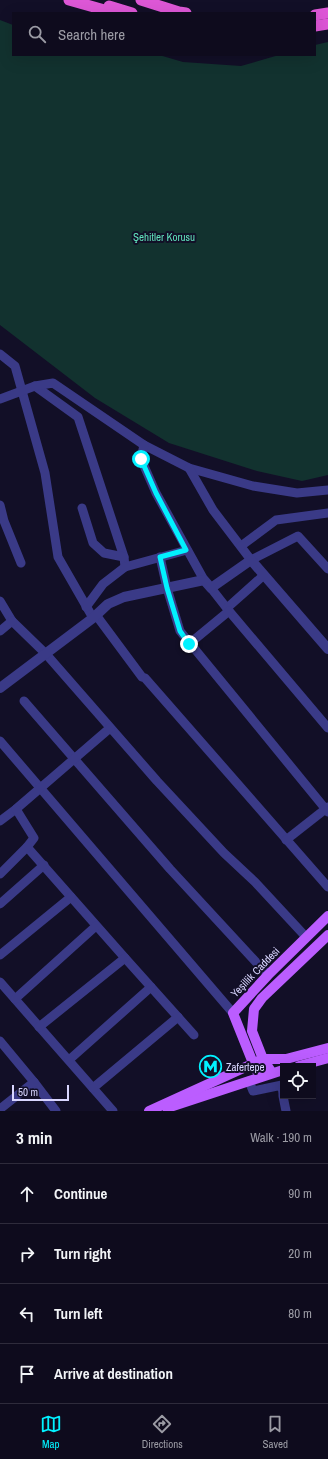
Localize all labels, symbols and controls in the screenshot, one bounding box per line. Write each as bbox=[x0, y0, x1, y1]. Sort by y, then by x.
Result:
search box bbox=[12, 12, 316, 56]
icon: search bbox=[26, 23, 48, 45]
text: Search here bbox=[58, 24, 125, 45]
park label: Şehitler Korusu bbox=[133, 230, 195, 244]
route start bbox=[132, 450, 150, 468]
route end bbox=[180, 635, 198, 653]
street label: Yeşillik Caddesi bbox=[228, 944, 282, 1000]
metro station icon: Zafertepe bbox=[197, 1054, 223, 1080]
place label: Zafertepe bbox=[226, 1060, 265, 1074]
map controls bbox=[280, 1063, 316, 1099]
button: locate bbox=[280, 1063, 316, 1099]
scale bar bbox=[12, 1083, 69, 1102]
text: 50 m bbox=[18, 1085, 38, 1099]
text: 3 min bbox=[16, 1126, 52, 1149]
text: Walk · 190 m bbox=[250, 1129, 312, 1146]
icon: ahead bbox=[16, 1183, 38, 1205]
text: Continue bbox=[54, 1183, 107, 1204]
text: 90 m bbox=[288, 1185, 312, 1202]
icon: right bbox=[16, 1243, 38, 1265]
text: Turn right bbox=[54, 1243, 111, 1264]
text: 20 m bbox=[288, 1245, 312, 1262]
icon: left bbox=[16, 1303, 38, 1325]
text: Turn left bbox=[54, 1303, 102, 1324]
text: 80 m bbox=[288, 1305, 312, 1322]
icon: arrive bbox=[16, 1363, 38, 1385]
text: Arrive at destination bbox=[54, 1363, 173, 1384]
tab: Map bbox=[40, 1413, 62, 1451]
tab: Directions bbox=[142, 1413, 183, 1451]
tab: Saved bbox=[263, 1413, 288, 1451]

